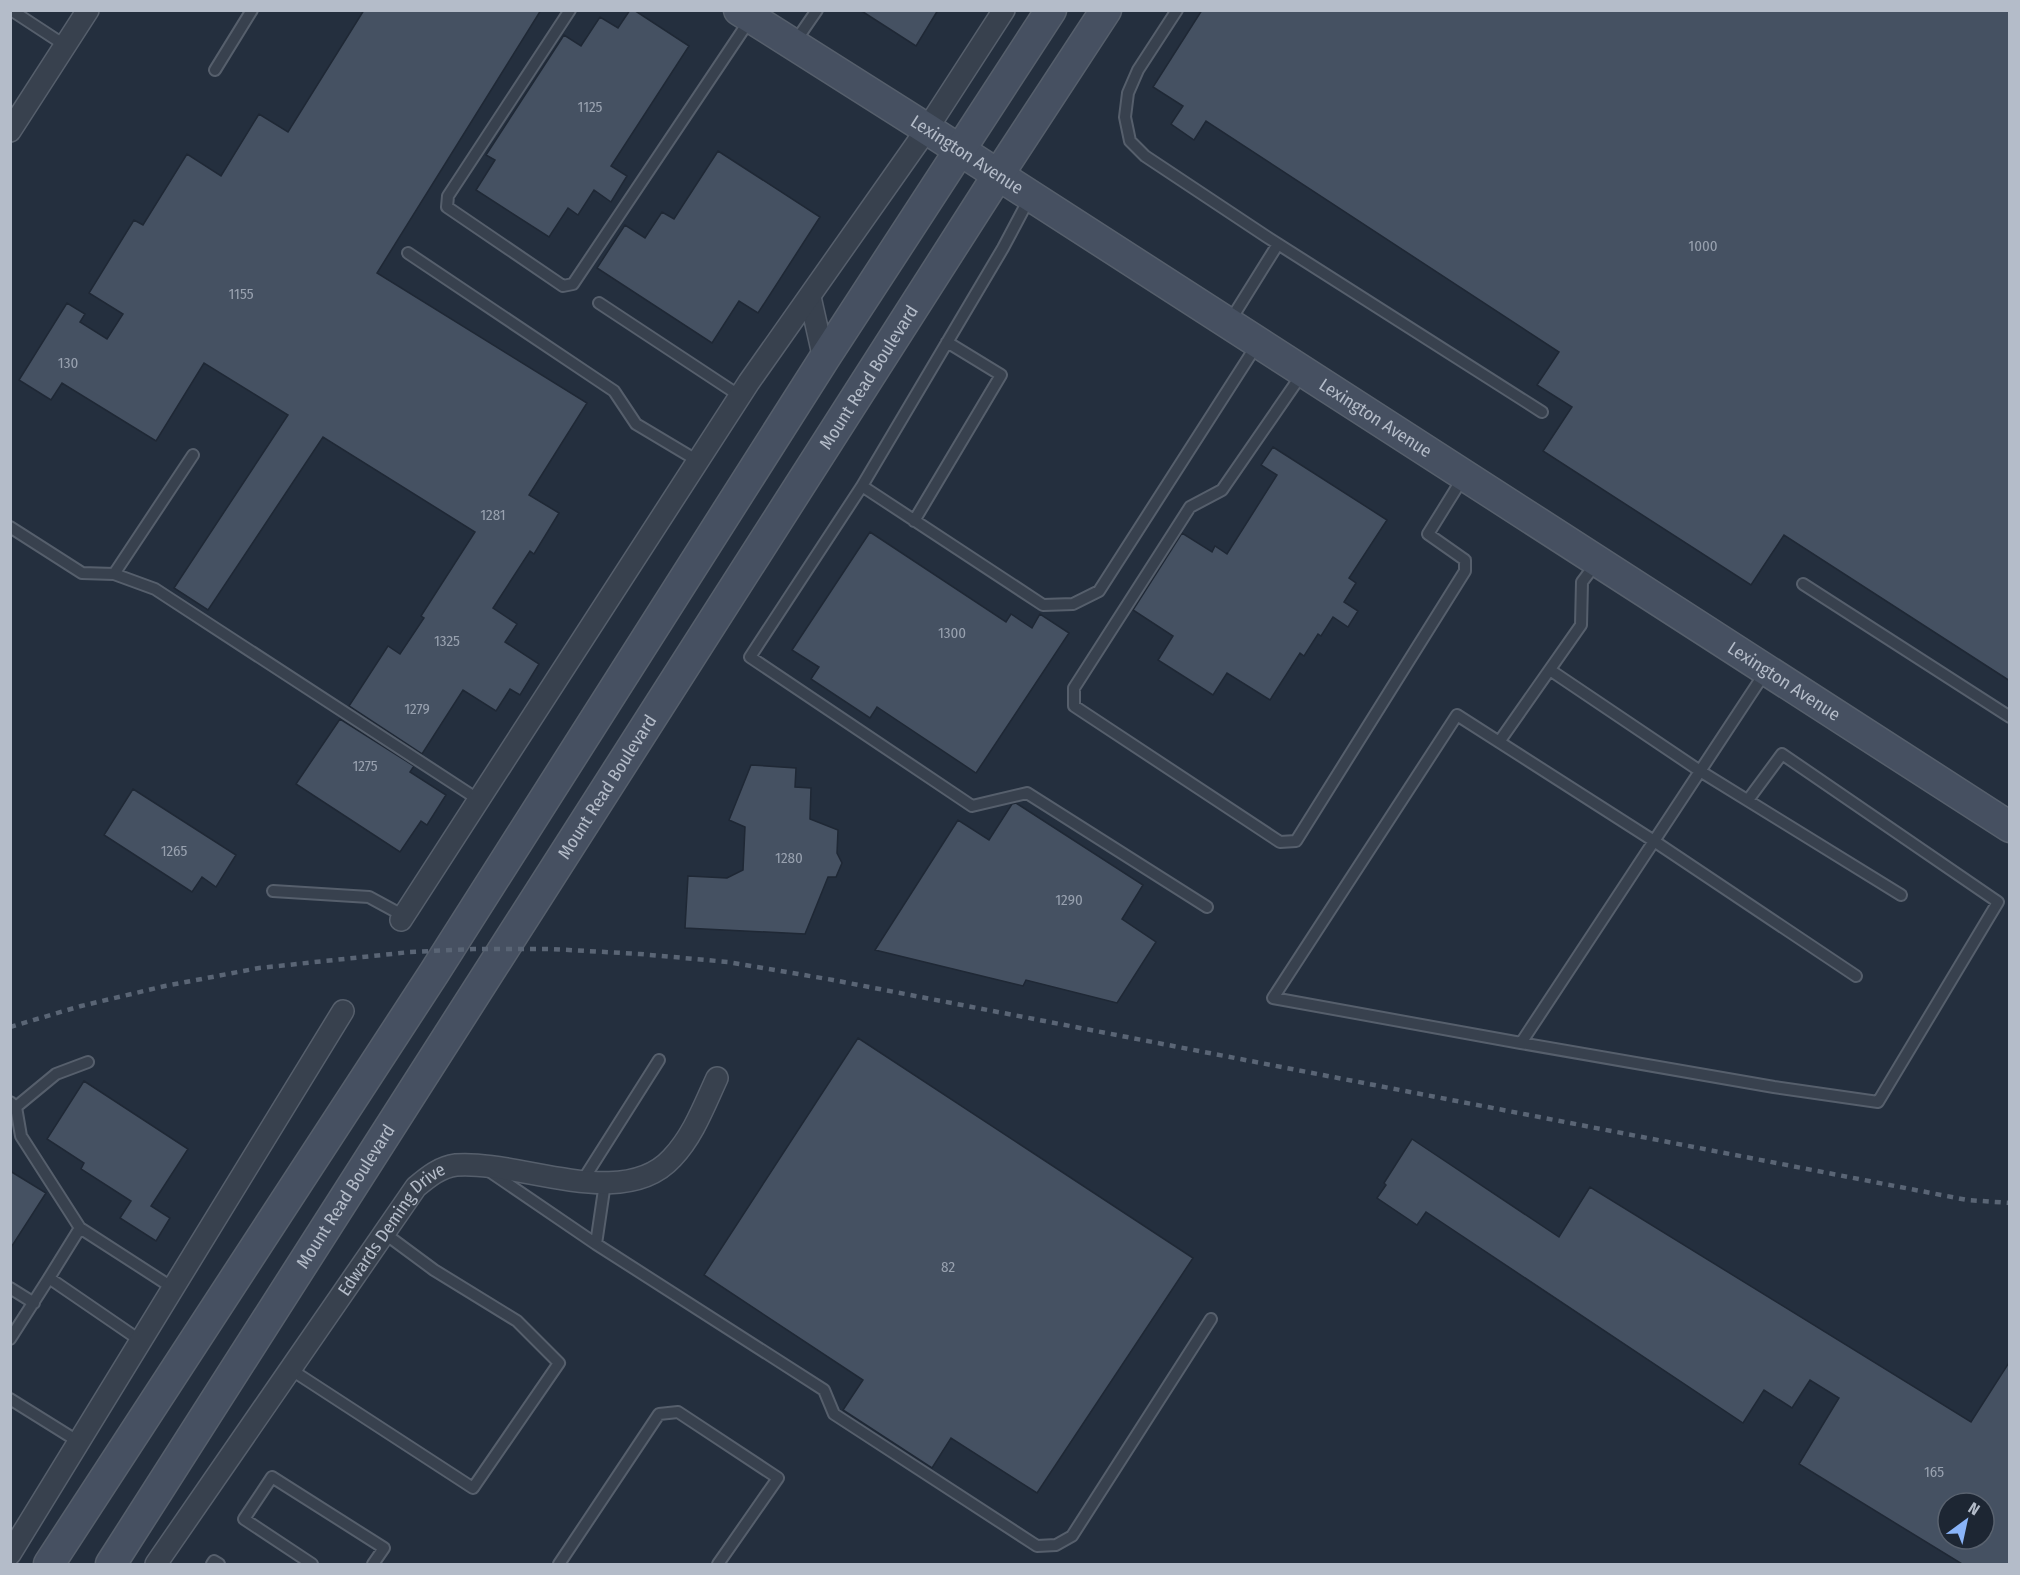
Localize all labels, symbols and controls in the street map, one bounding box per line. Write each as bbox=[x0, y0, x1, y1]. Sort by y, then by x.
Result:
house number: 1125 bbox=[578, 98, 603, 116]
street label: Lexington Avenue bbox=[906, 110, 1027, 199]
house number: 1000 bbox=[1688, 237, 1718, 255]
house number: 1155 bbox=[228, 285, 254, 303]
street label: Mount Read Boulevard bbox=[815, 301, 923, 453]
house number: 130 bbox=[58, 354, 78, 372]
street label: Lexington Avenue bbox=[1315, 374, 1436, 462]
house number: 1281 bbox=[480, 506, 506, 524]
house number: 1300 bbox=[938, 624, 966, 642]
house number: 1325 bbox=[434, 632, 460, 650]
street label: Lexington Avenue bbox=[1723, 637, 1844, 726]
house number: 1279 bbox=[404, 700, 430, 718]
street label: Mount Read Boulevard bbox=[553, 711, 661, 863]
house number: 1275 bbox=[352, 757, 378, 775]
house number: 1265 bbox=[161, 842, 187, 860]
house number: 1280 bbox=[775, 849, 803, 867]
house number: 1290 bbox=[1055, 891, 1083, 909]
street label: Mount Read Boulevard bbox=[292, 1120, 400, 1273]
street label: Edwards Deming Drive bbox=[333, 1158, 449, 1300]
house number: 82 bbox=[941, 1258, 955, 1276]
house number: 165 bbox=[1924, 1463, 1944, 1481]
north arrow bbox=[1936, 1491, 1996, 1551]
text: N bbox=[1965, 1498, 1983, 1519]

